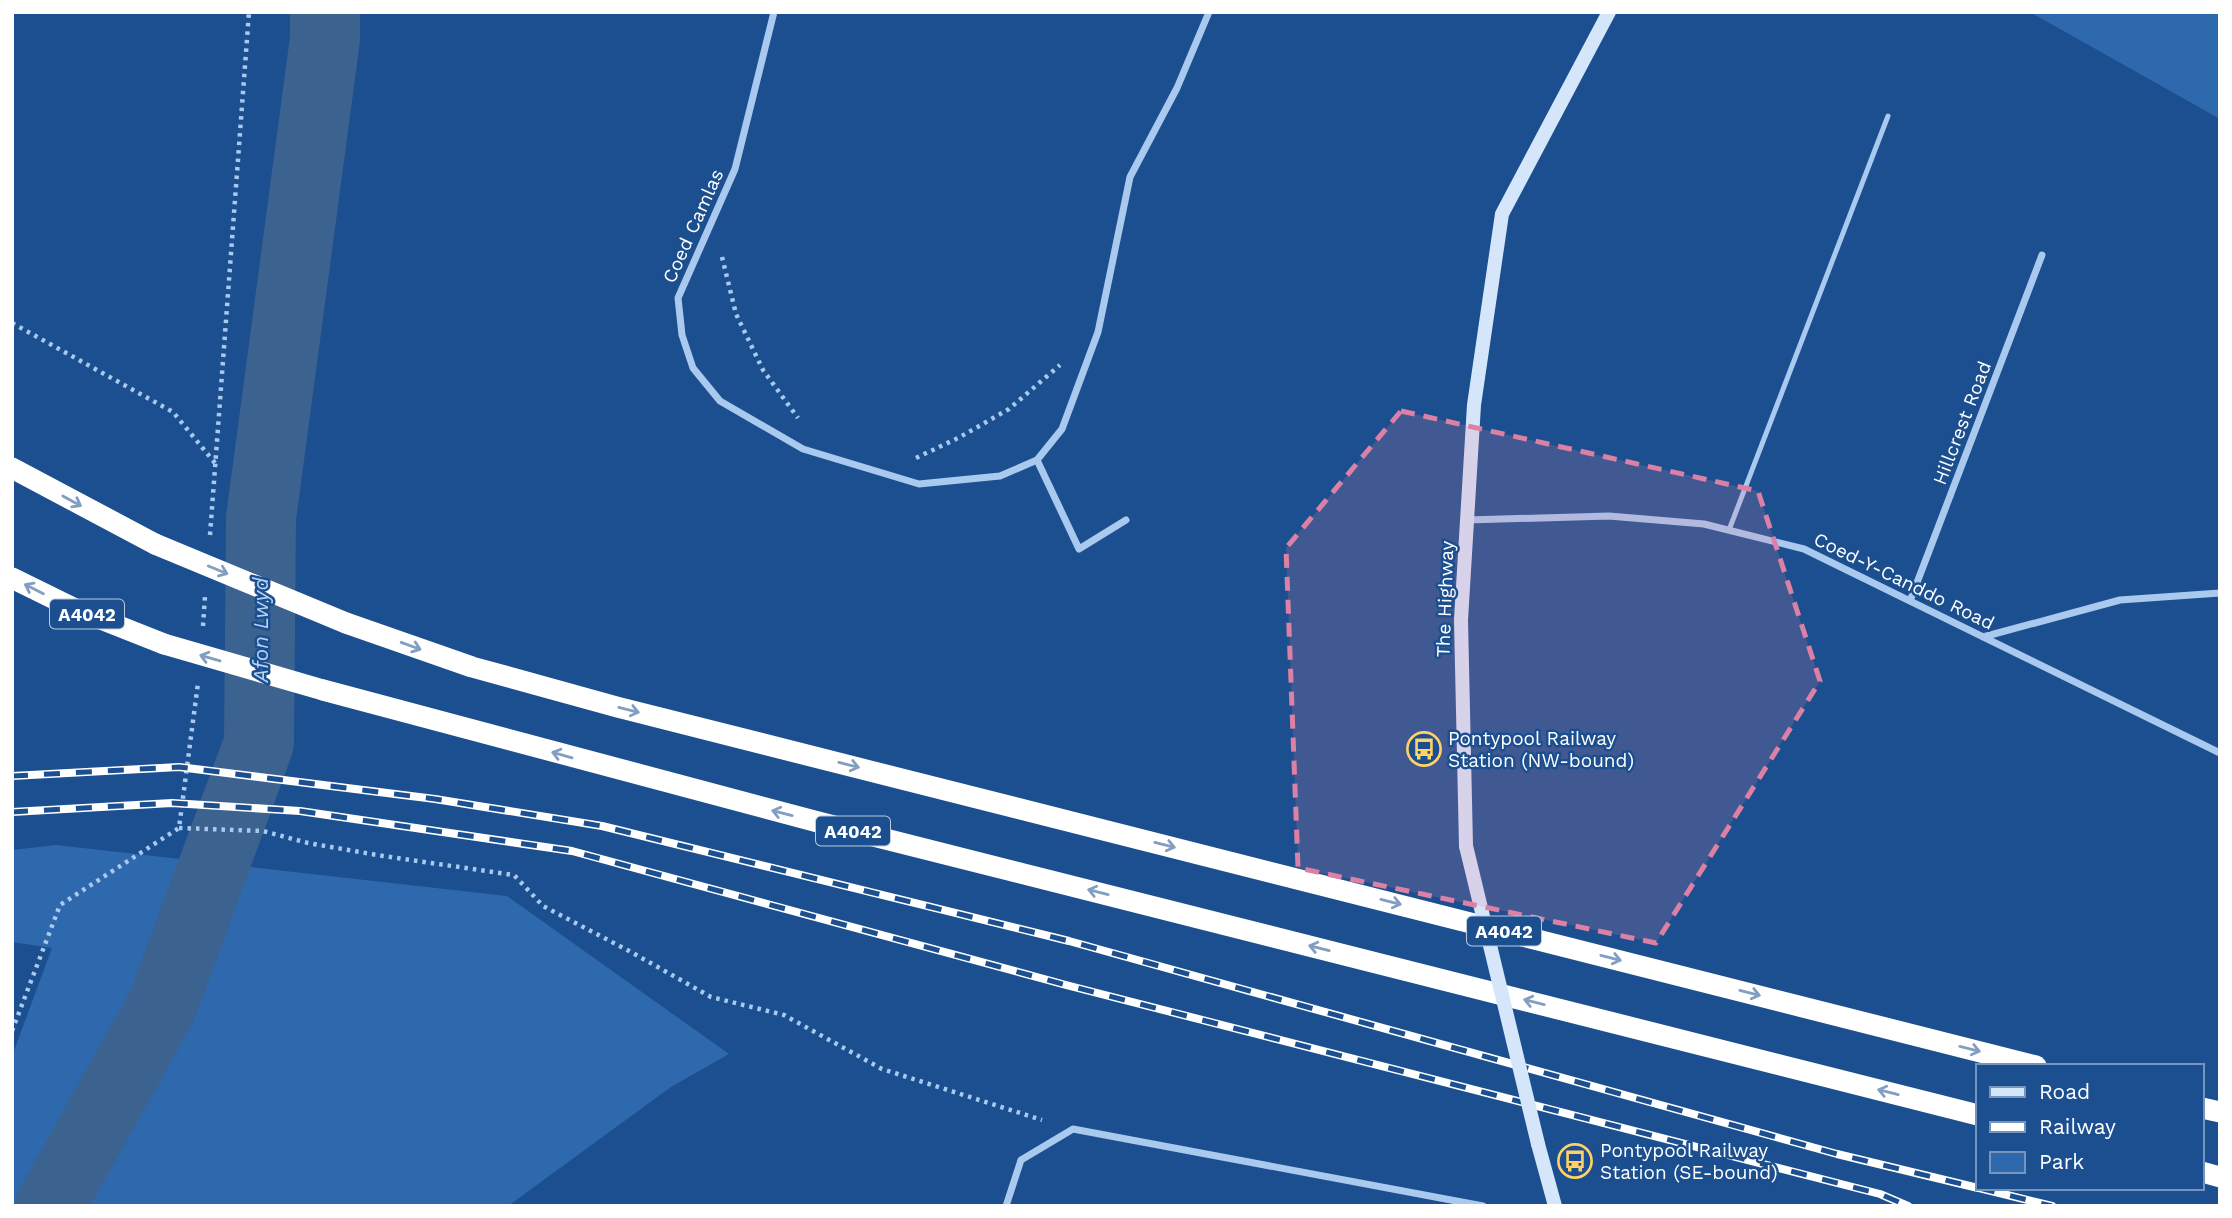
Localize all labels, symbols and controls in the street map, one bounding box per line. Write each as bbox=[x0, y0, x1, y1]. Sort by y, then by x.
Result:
street label: Coed Camlas bbox=[658, 165, 728, 287]
street label: Hillcrest Road bbox=[1928, 358, 1996, 488]
one-way arrow bbox=[61, 495, 82, 508]
street label: Coed-Y-Canddo Road bbox=[1810, 527, 1998, 635]
street label: The Highway bbox=[1431, 540, 1459, 658]
one-way arrow bbox=[207, 565, 228, 578]
water label: Afon Lwyd bbox=[248, 577, 273, 683]
one-way arrow bbox=[24, 581, 45, 595]
road number: A4042 bbox=[50, 600, 124, 628]
one-way arrow bbox=[399, 641, 421, 653]
one-way arrow bbox=[200, 650, 222, 663]
one-way arrow bbox=[617, 704, 640, 717]
place label: Pontypool Railway Station (NW-bound) bbox=[1448, 727, 1634, 772]
bus stop icon: Pontypool Railway Station (NW-bound) bbox=[1405, 730, 1443, 768]
one-way arrow bbox=[551, 747, 573, 760]
one-way arrow bbox=[837, 759, 860, 772]
one-way arrow bbox=[771, 805, 793, 818]
road number: A4042 bbox=[816, 816, 890, 846]
one-way arrow bbox=[1153, 839, 1176, 852]
one-way arrow bbox=[1087, 885, 1110, 898]
one-way arrow bbox=[1379, 896, 1402, 909]
road number: A4042 bbox=[1467, 916, 1541, 946]
one-way arrow bbox=[1308, 941, 1330, 954]
one-way arrow bbox=[1599, 952, 1622, 965]
one-way arrow bbox=[1738, 987, 1761, 1000]
one-way arrow bbox=[1523, 995, 1546, 1008]
one-way arrow bbox=[1958, 1043, 1981, 1056]
legend bbox=[1976, 1064, 2204, 1190]
text: Road bbox=[2039, 1079, 2090, 1104]
one-way arrow bbox=[1878, 1085, 1900, 1098]
text: Railway bbox=[2039, 1114, 2116, 1139]
place label: Pontypool Railway Station (SE-bound) bbox=[1600, 1139, 1778, 1184]
bus stop icon: Pontypool Railway Station (SE-bound) bbox=[1556, 1142, 1594, 1180]
text: Park bbox=[2039, 1149, 2084, 1174]

